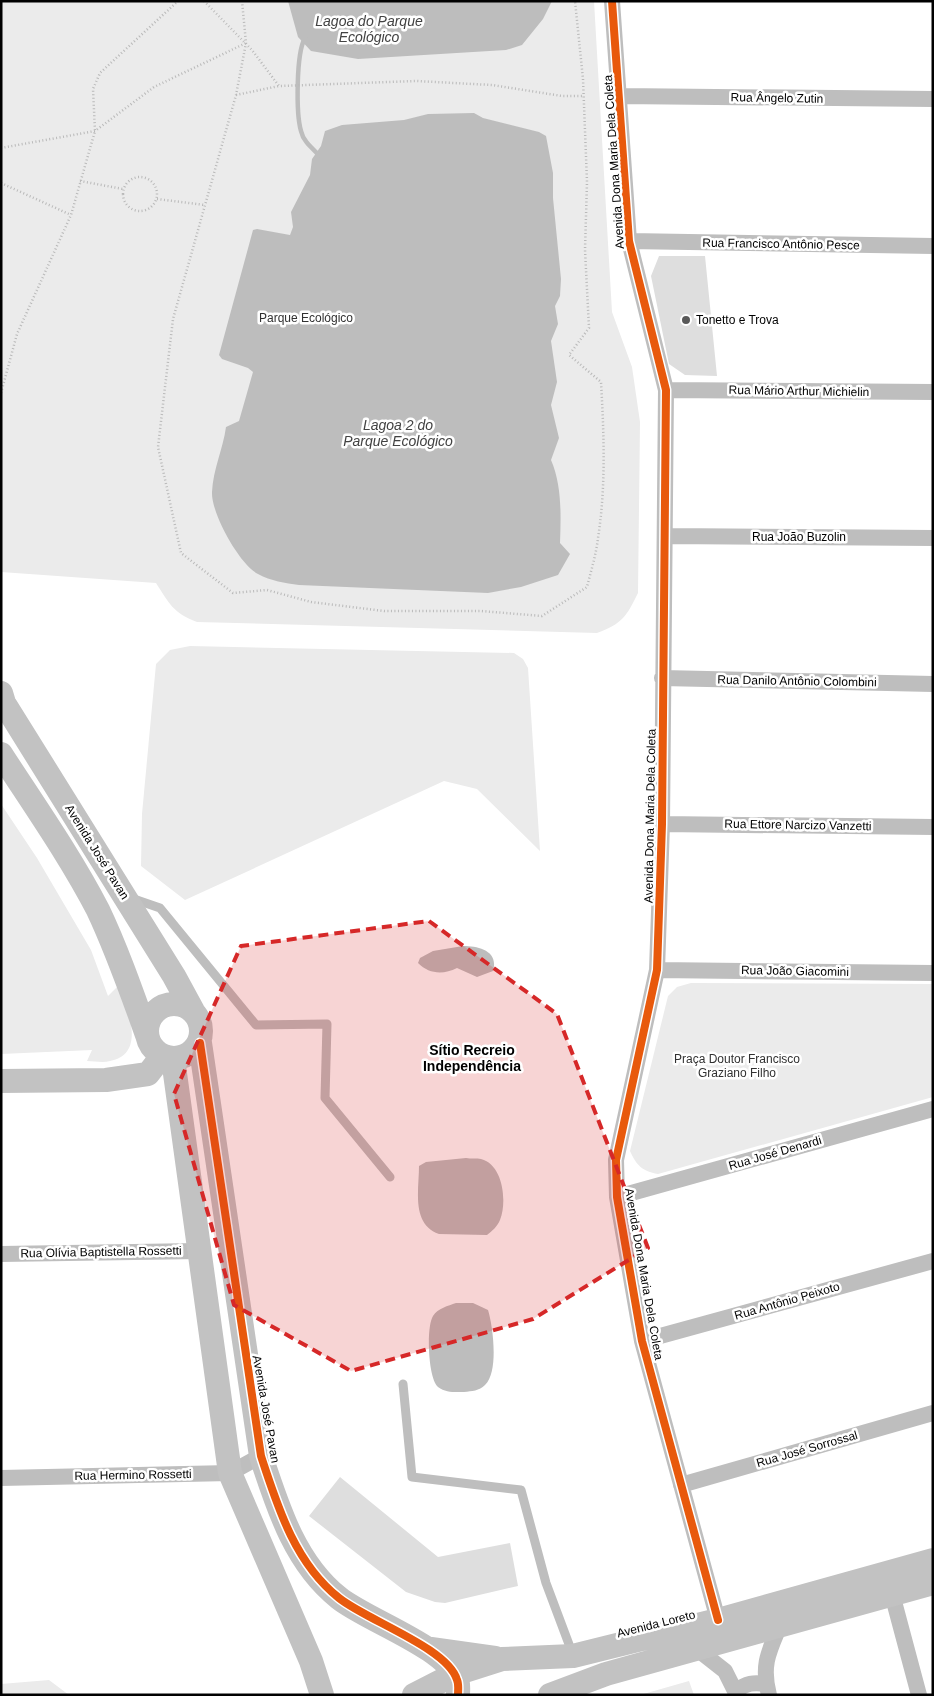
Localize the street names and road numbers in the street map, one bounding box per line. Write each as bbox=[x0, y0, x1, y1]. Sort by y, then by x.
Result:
street label: Avenida Dona Maria Dela Coleta bbox=[601, 74, 627, 250]
street label: Rua Ângelo Zutin bbox=[731, 89, 823, 106]
street label: Rua Francisco Antônio Pesce bbox=[702, 236, 860, 252]
street label: Rua Mário Arthur Michielin bbox=[729, 383, 869, 399]
street label: Rua João Buzolin bbox=[752, 530, 846, 544]
street label: Rua Danilo Antônio Colombini bbox=[717, 673, 877, 689]
street label: Avenida Dona Maria Dela Coleta bbox=[641, 728, 659, 903]
street label: Avenida José Pavan bbox=[62, 802, 132, 902]
street label: Rua Ettore Narcizo Vanzetti bbox=[724, 817, 872, 833]
street label: Rua João Giacomini bbox=[741, 963, 849, 979]
street label: Rua José Denardi bbox=[727, 1133, 823, 1173]
street label: Avenida Dona Maria Dela Coleta bbox=[622, 1187, 666, 1361]
street label: Rua Olívia Baptistella Rossetti bbox=[20, 1244, 182, 1260]
street label: Rua Antônio Peixoto bbox=[733, 1279, 842, 1323]
street label: Avenida José Pavan bbox=[250, 1354, 282, 1464]
street label: Rua José Sorrossal bbox=[755, 1428, 859, 1470]
street label: Rua Hermino Rossetti bbox=[74, 1467, 192, 1483]
street label: Avenida Loreto bbox=[615, 1607, 697, 1641]

